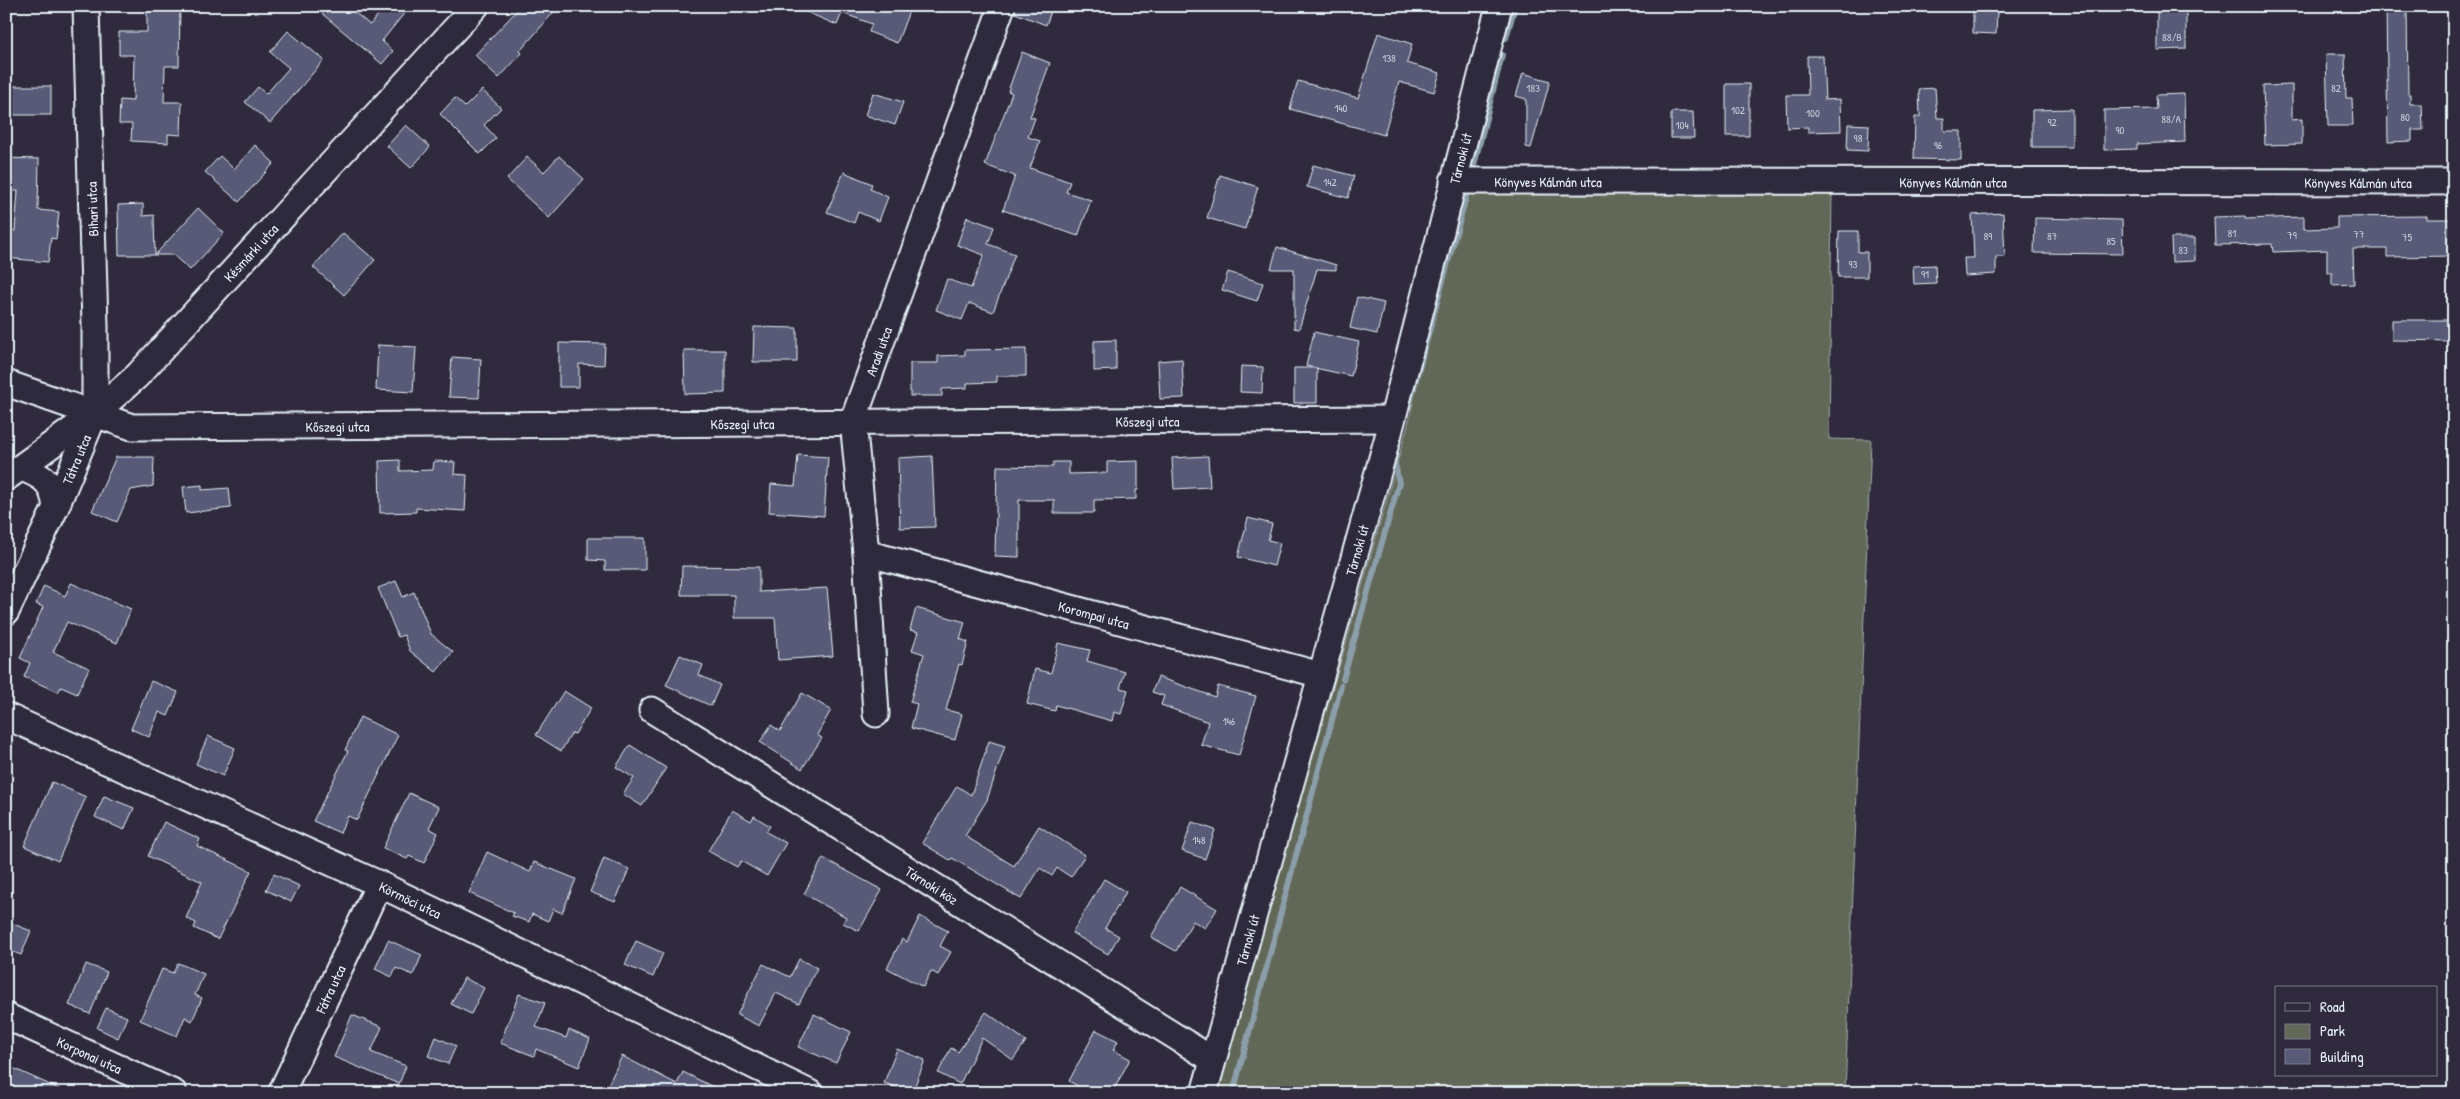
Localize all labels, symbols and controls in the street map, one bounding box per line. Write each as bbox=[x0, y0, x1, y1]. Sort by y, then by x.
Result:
house number: 88/B bbox=[2162, 30, 2182, 44]
house number: 138 bbox=[1382, 51, 1396, 65]
house number: 183 bbox=[1526, 81, 1540, 95]
house number: 82 bbox=[2331, 81, 2341, 95]
house number: 140 bbox=[1334, 101, 1348, 115]
house number: 102 bbox=[1731, 103, 1745, 117]
house number: 100 bbox=[1806, 106, 1820, 120]
house number: 80 bbox=[2400, 110, 2410, 124]
house number: 88/A bbox=[2161, 112, 2181, 126]
house number: 92 bbox=[2047, 115, 2057, 129]
house number: 104 bbox=[1675, 118, 1689, 132]
house number: 90 bbox=[2116, 123, 2125, 137]
street label: Tárnoki út bbox=[1444, 131, 1475, 186]
house number: 98 bbox=[1854, 131, 1863, 145]
house number: 96 bbox=[1934, 138, 1943, 152]
street label: Könyves Kálmán utca bbox=[1494, 172, 1602, 192]
street label: Könyves Kálmán utca bbox=[1899, 172, 2007, 192]
street label: Könyves Kálmán utca bbox=[2304, 172, 2412, 192]
house number: 142 bbox=[1323, 175, 1337, 189]
street label: Bihari utca bbox=[82, 181, 102, 237]
street label: Késmárki utca bbox=[219, 219, 282, 285]
house number: 81 bbox=[2228, 226, 2236, 240]
house number: 77 bbox=[2354, 227, 2364, 241]
house number: 79 bbox=[2287, 228, 2297, 242]
house number: 89 bbox=[1984, 229, 1992, 243]
house number: 87 bbox=[2047, 229, 2057, 243]
house number: 75 bbox=[2402, 230, 2412, 244]
house number: 85 bbox=[2106, 234, 2116, 248]
house number: 83 bbox=[2178, 243, 2188, 257]
house number: 93 bbox=[1849, 257, 1858, 271]
house number: 91 bbox=[1921, 267, 1929, 281]
street label: Aradi utca bbox=[860, 324, 896, 378]
street label: Kőszegi utca bbox=[1115, 411, 1180, 431]
street label: Kőszegi utca bbox=[710, 413, 775, 434]
street label: Kőszegi utca bbox=[306, 416, 370, 436]
street label: Tátra utca bbox=[57, 431, 95, 487]
street label: Tárnoki út bbox=[1340, 522, 1372, 578]
street label: Korompai utca bbox=[1056, 596, 1132, 633]
house number: 146 bbox=[1223, 714, 1236, 728]
house number: 148 bbox=[1193, 833, 1206, 847]
street label: Tárnoki köz bbox=[902, 861, 962, 908]
street label: Körmöci utca bbox=[376, 876, 445, 923]
street label: Tárnoki út bbox=[1231, 912, 1263, 968]
street label: Fátra utca bbox=[310, 961, 349, 1017]
legend bbox=[2275, 986, 2438, 1076]
text: Road bbox=[2320, 996, 2345, 1017]
text: Park bbox=[2320, 1020, 2345, 1041]
street label: Korponai utca bbox=[54, 1031, 126, 1078]
text: Building bbox=[2320, 1046, 2364, 1067]

